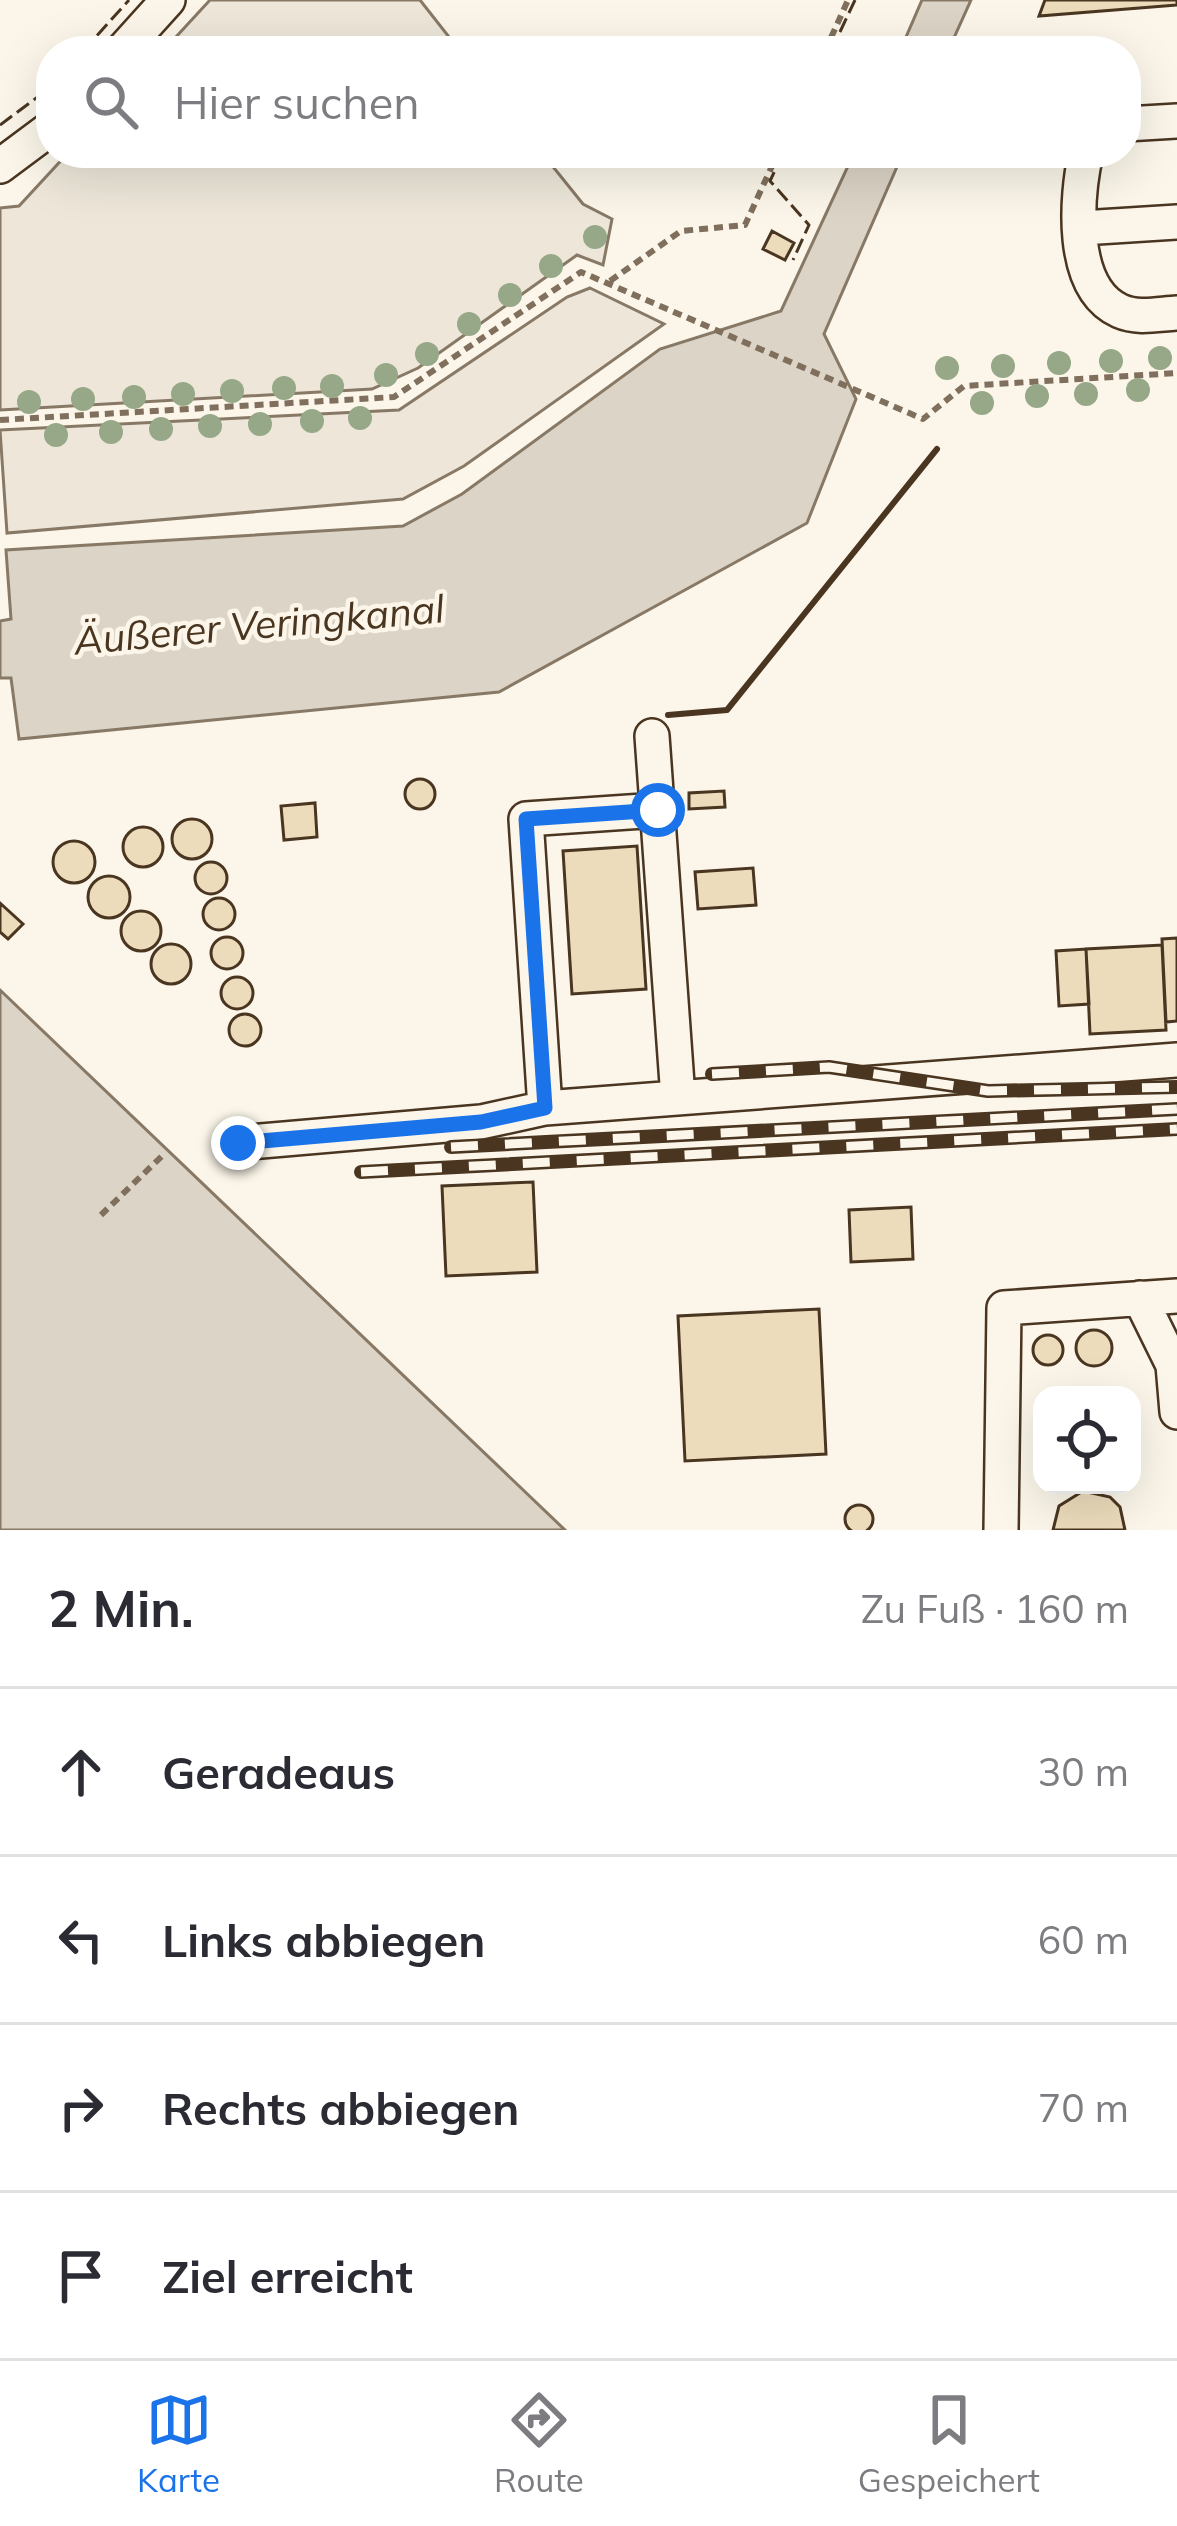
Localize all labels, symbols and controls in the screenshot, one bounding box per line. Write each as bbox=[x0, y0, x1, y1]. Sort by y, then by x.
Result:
search box bbox=[36, 36, 1141, 168]
icon: search bbox=[78, 69, 144, 135]
text: Hier suchen bbox=[174, 74, 420, 130]
water label: Äußerer Veringkanal bbox=[71, 583, 447, 665]
route start bbox=[631, 783, 685, 837]
route end bbox=[211, 1116, 265, 1170]
map controls bbox=[1033, 1386, 1141, 1494]
button: locate bbox=[1033, 1386, 1141, 1494]
text: 2 Min. bbox=[48, 1576, 194, 1640]
text: Zu Fuß · 160 m bbox=[861, 1584, 1129, 1633]
icon: ahead bbox=[48, 1739, 114, 1805]
text: Geradeaus bbox=[162, 1744, 395, 1800]
text: 30 m bbox=[1038, 1747, 1129, 1796]
icon: left bbox=[48, 1907, 114, 1973]
text: Links abbiegen bbox=[162, 1912, 485, 1968]
text: 60 m bbox=[1038, 1915, 1129, 1964]
icon: right bbox=[48, 2075, 114, 2141]
text: Rechts abbiegen bbox=[162, 2080, 519, 2136]
text: 70 m bbox=[1038, 2083, 1129, 2132]
icon: arrive bbox=[48, 2243, 114, 2309]
text: Ziel erreicht bbox=[162, 2248, 413, 2304]
tab: Karte bbox=[137, 2387, 220, 2500]
tab: Route bbox=[494, 2387, 584, 2500]
tab: Gespeichert bbox=[858, 2387, 1040, 2500]

